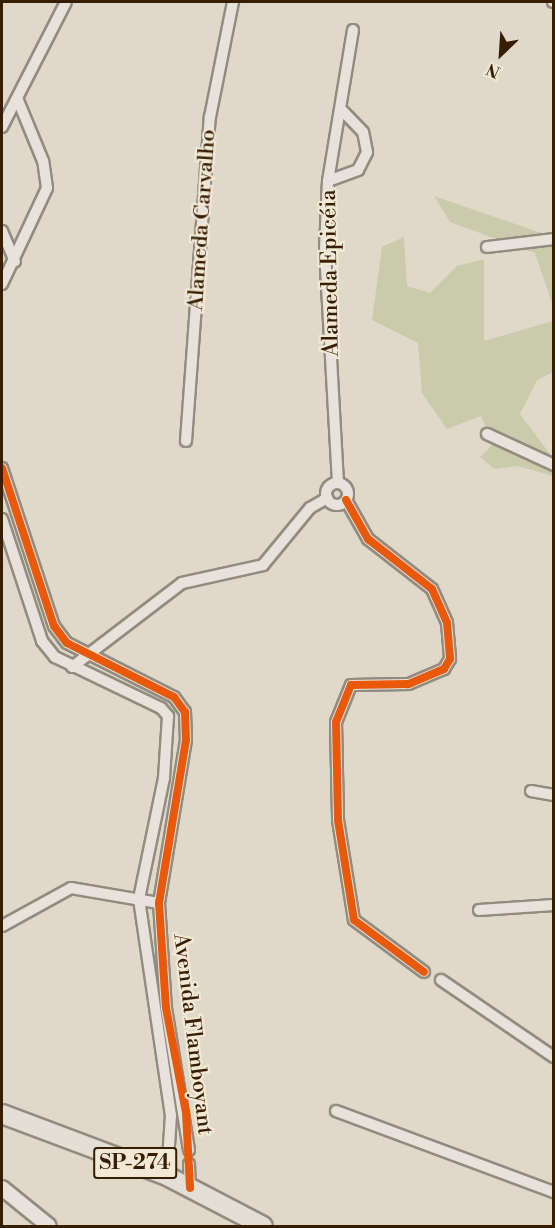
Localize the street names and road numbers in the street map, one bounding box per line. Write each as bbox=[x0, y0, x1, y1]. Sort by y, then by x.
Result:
street label: Alameda Carvalho bbox=[182, 128, 222, 312]
street label: Alameda Epicéia bbox=[315, 189, 345, 357]
street label: Avenida Flamboyant bbox=[168, 932, 218, 1136]
road number: SP-274 bbox=[93, 1145, 177, 1181]

